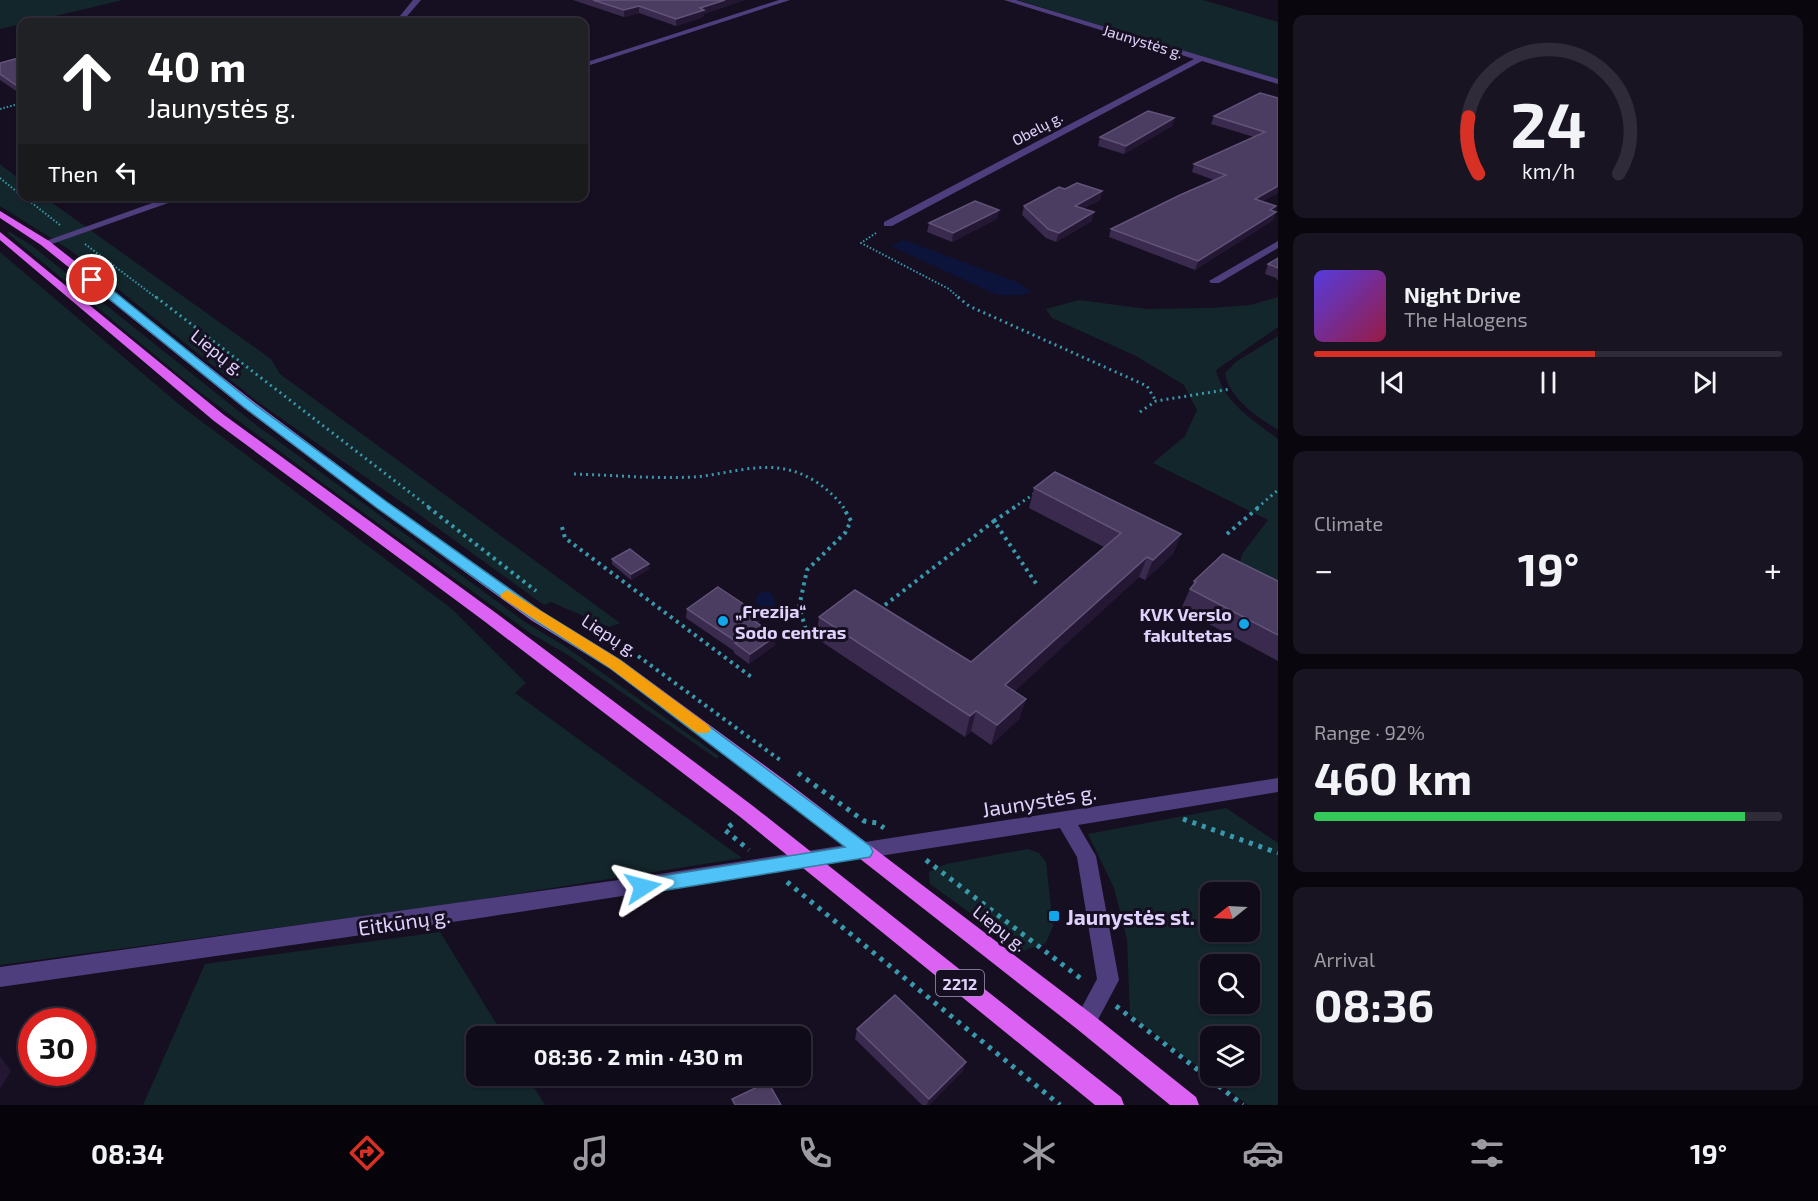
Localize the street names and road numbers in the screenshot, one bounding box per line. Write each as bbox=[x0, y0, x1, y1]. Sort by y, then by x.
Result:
street label: Jaunystės g. bbox=[1101, 20, 1185, 62]
street label: Obelų g. bbox=[1009, 107, 1065, 149]
street label: Liepų g. bbox=[187, 324, 249, 380]
street label: Liepų g. bbox=[578, 609, 642, 661]
street label: Jaunystės g. bbox=[980, 779, 1098, 821]
street label: Liepų g. bbox=[969, 900, 1031, 956]
street label: Eitkūnų g. bbox=[356, 902, 452, 940]
road number: 2212 bbox=[936, 970, 984, 996]

